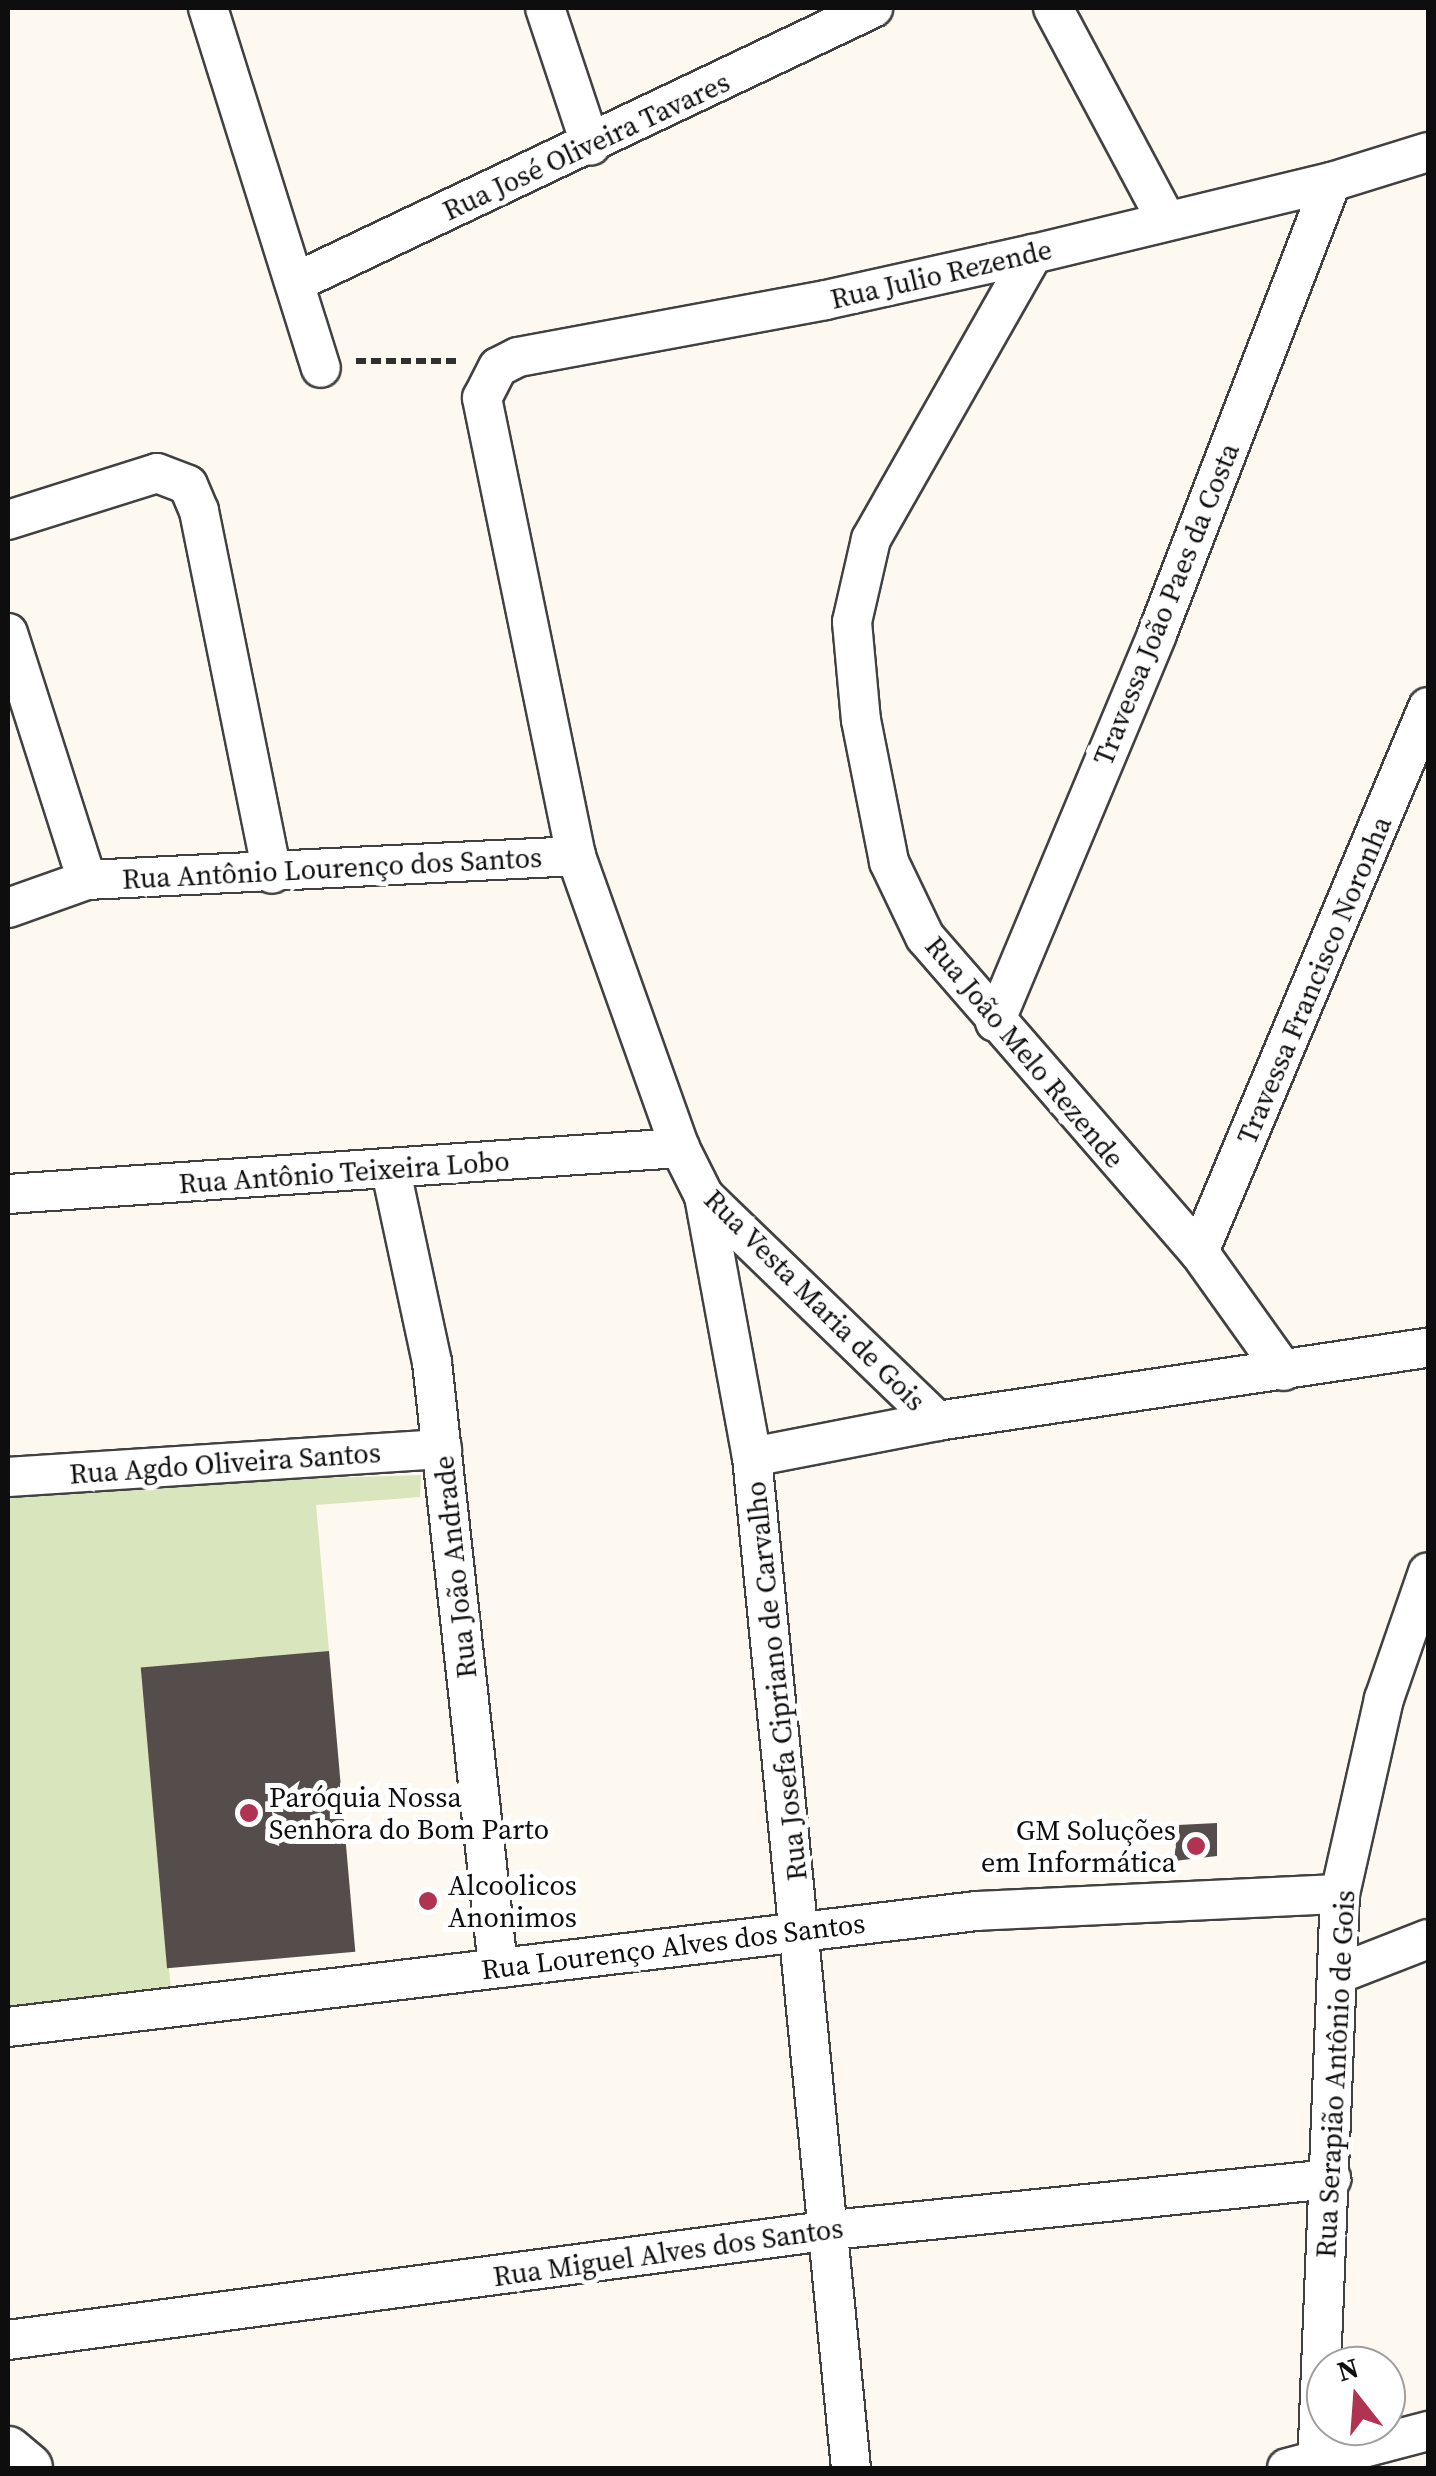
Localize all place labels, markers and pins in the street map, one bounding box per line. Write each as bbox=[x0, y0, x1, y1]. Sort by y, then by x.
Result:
place label: Paróquia Nossa Senhora do Bom Parto bbox=[269, 1780, 549, 1846]
marker: Paróquia Nossa Senhora do Bom Parto bbox=[238, 1802, 260, 1824]
place label: GM Soluções em Informática bbox=[981, 1813, 1176, 1879]
marker: GM Soluções em Informática bbox=[1185, 1835, 1207, 1857]
place label: Alcoolicos Anonimos bbox=[448, 1868, 577, 1934]
marker: Alcoolicos Anonimos bbox=[417, 1890, 439, 1912]

